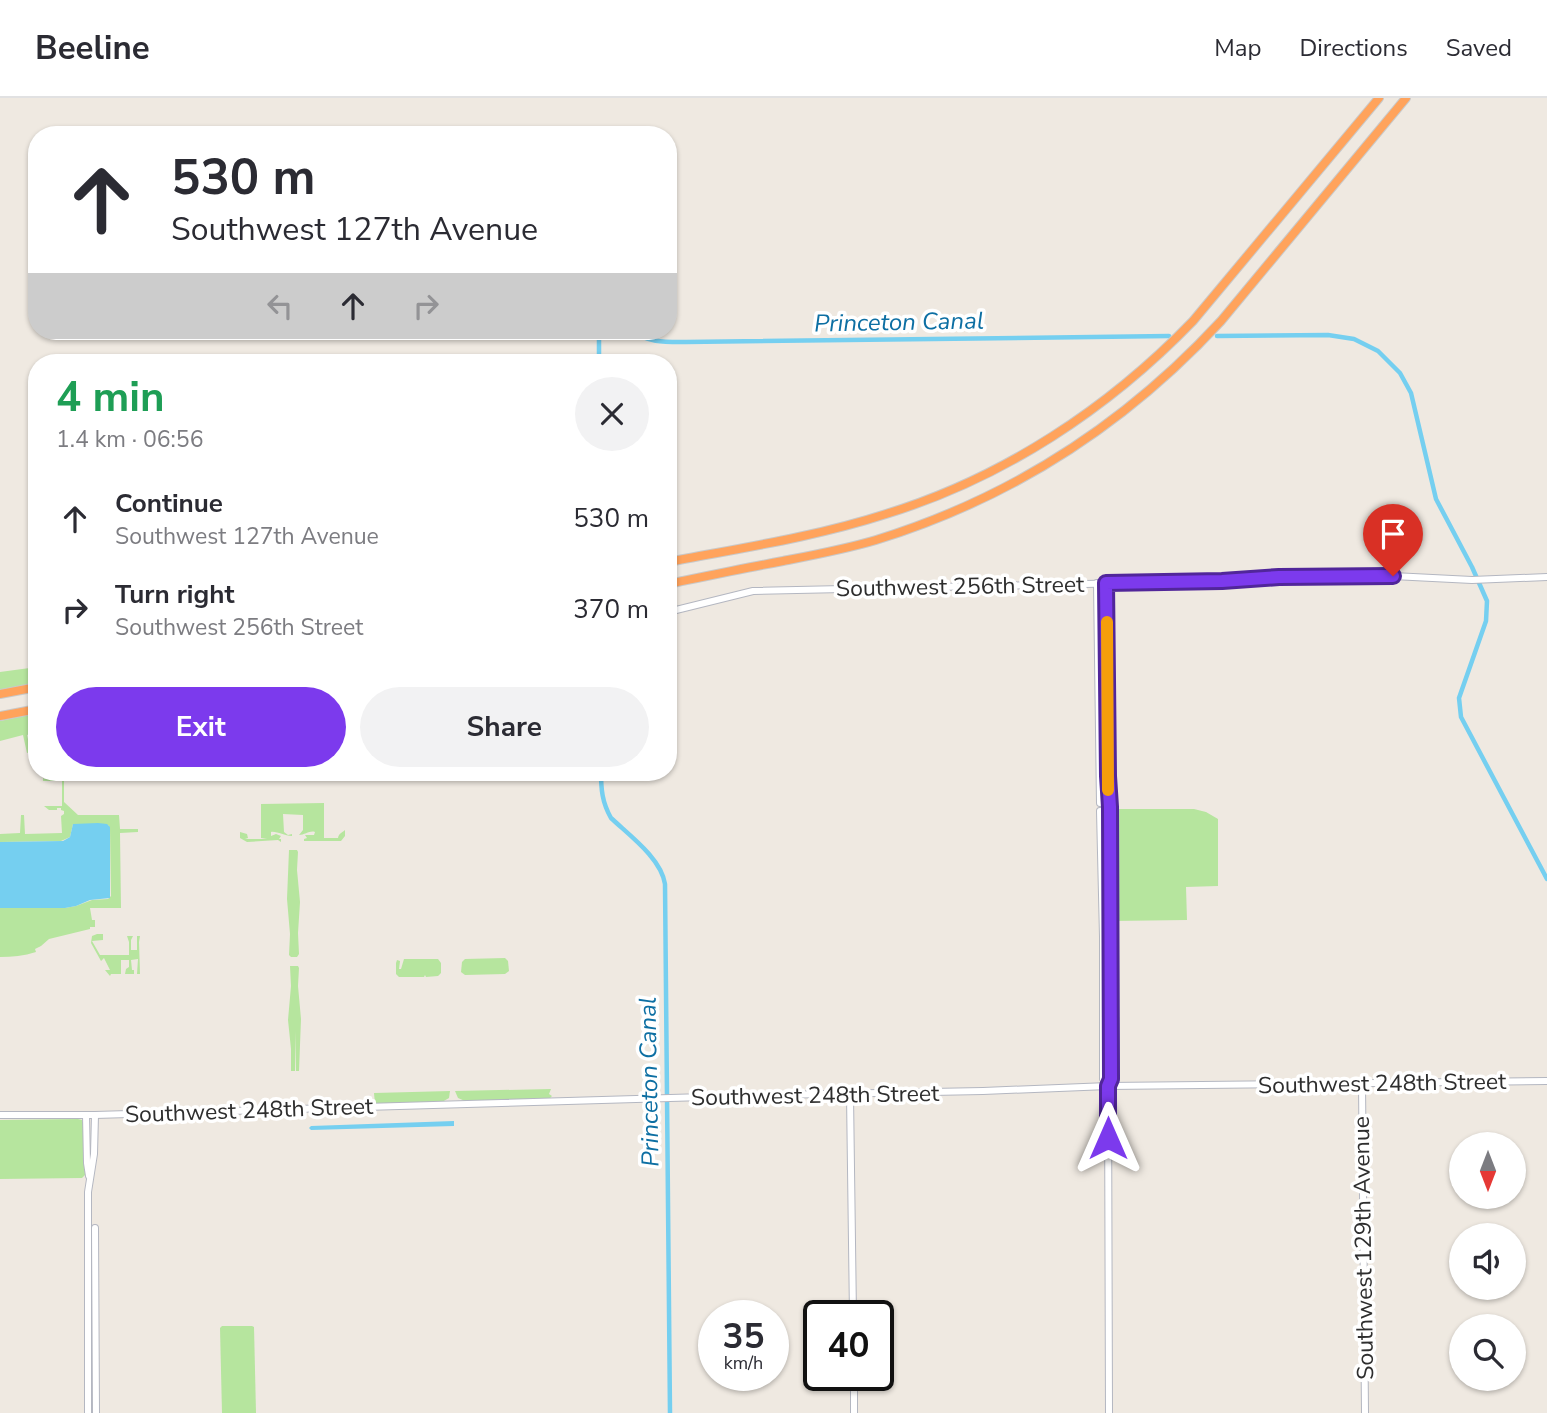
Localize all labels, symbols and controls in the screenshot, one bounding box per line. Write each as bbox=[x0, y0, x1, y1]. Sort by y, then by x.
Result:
text: Beeline bbox=[35, 26, 150, 71]
text: Map bbox=[1214, 32, 1261, 64]
text: Directions bbox=[1299, 32, 1408, 64]
text: Saved bbox=[1446, 32, 1512, 64]
text: 530 m bbox=[171, 144, 315, 211]
icon: ahead bbox=[56, 154, 147, 245]
text: Southwest 127th Avenue bbox=[171, 208, 538, 251]
icon: left bbox=[261, 287, 299, 325]
icon: ahead bbox=[334, 287, 372, 325]
icon: right bbox=[407, 287, 445, 325]
water label: Princeton Canal bbox=[814, 305, 984, 339]
text: 4 min bbox=[56, 369, 165, 426]
button: close bbox=[575, 377, 649, 451]
text: 1.4 km · 06:56 bbox=[56, 424, 203, 455]
text: Continue bbox=[115, 486, 223, 521]
icon: ahead bbox=[56, 500, 94, 538]
text: 530 m bbox=[573, 501, 649, 536]
pin bbox=[1363, 504, 1423, 576]
icon: arrive bbox=[1374, 515, 1412, 553]
text: Southwest 127th Avenue bbox=[115, 521, 379, 552]
street label: Southwest 256th Street bbox=[836, 569, 1085, 604]
text: Turn right bbox=[115, 577, 234, 612]
icon: right bbox=[56, 591, 94, 629]
text: 370 m bbox=[573, 592, 649, 627]
text: Southwest 256th Street bbox=[115, 612, 363, 643]
button: Exit bbox=[56, 687, 346, 767]
button: Share bbox=[360, 687, 649, 767]
water label: Princeton Canal bbox=[632, 997, 666, 1167]
street label: Southwest 248th Street bbox=[1258, 1066, 1507, 1101]
street label: Southwest 248th Street bbox=[691, 1078, 940, 1113]
street label: Southwest 248th Street bbox=[124, 1091, 375, 1130]
position arrow bbox=[1071, 1101, 1145, 1175]
street label: Southwest 129th Avenue bbox=[1346, 1116, 1381, 1380]
north arrow bbox=[1449, 1132, 1526, 1209]
map controls bbox=[1449, 1132, 1526, 1391]
button: sound bbox=[1449, 1223, 1526, 1300]
speed limit sign: 40 bbox=[803, 1300, 894, 1391]
text: 35 bbox=[722, 1313, 765, 1360]
button: search bbox=[1449, 1314, 1526, 1391]
text: km/h bbox=[724, 1351, 763, 1375]

